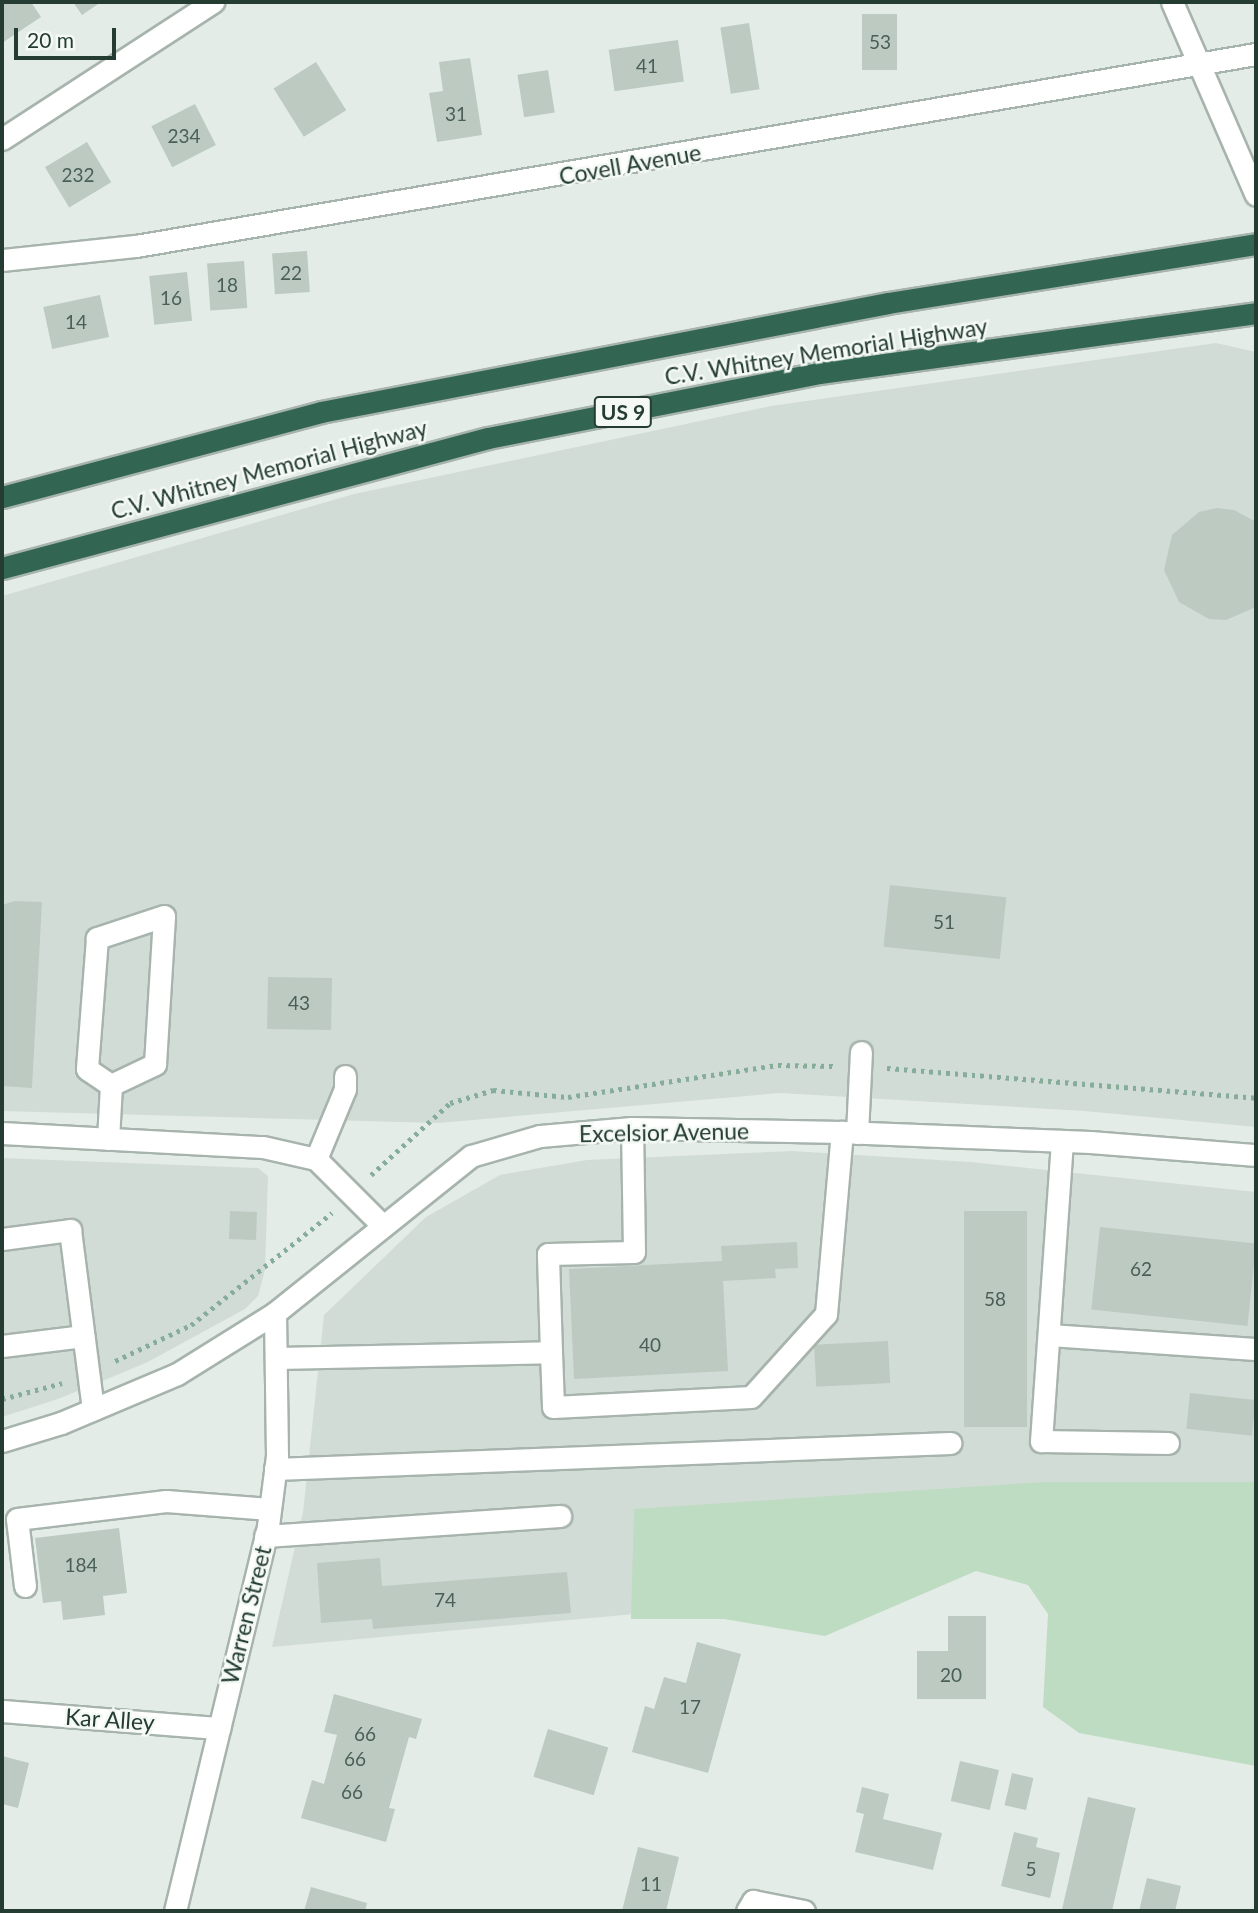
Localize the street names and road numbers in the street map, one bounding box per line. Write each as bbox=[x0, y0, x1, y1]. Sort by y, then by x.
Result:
street label: Covell Avenue bbox=[556, 138, 704, 190]
street label: C.V. Whitney Memorial Highway bbox=[662, 312, 990, 390]
road number: US 9 bbox=[593, 394, 653, 430]
street label: C.V. Whitney Memorial Highway bbox=[107, 413, 431, 525]
street label: Excelsior Avenue bbox=[578, 1117, 750, 1147]
street label: Warren Street bbox=[215, 1543, 277, 1687]
street label: Kar Alley bbox=[64, 1702, 156, 1736]

